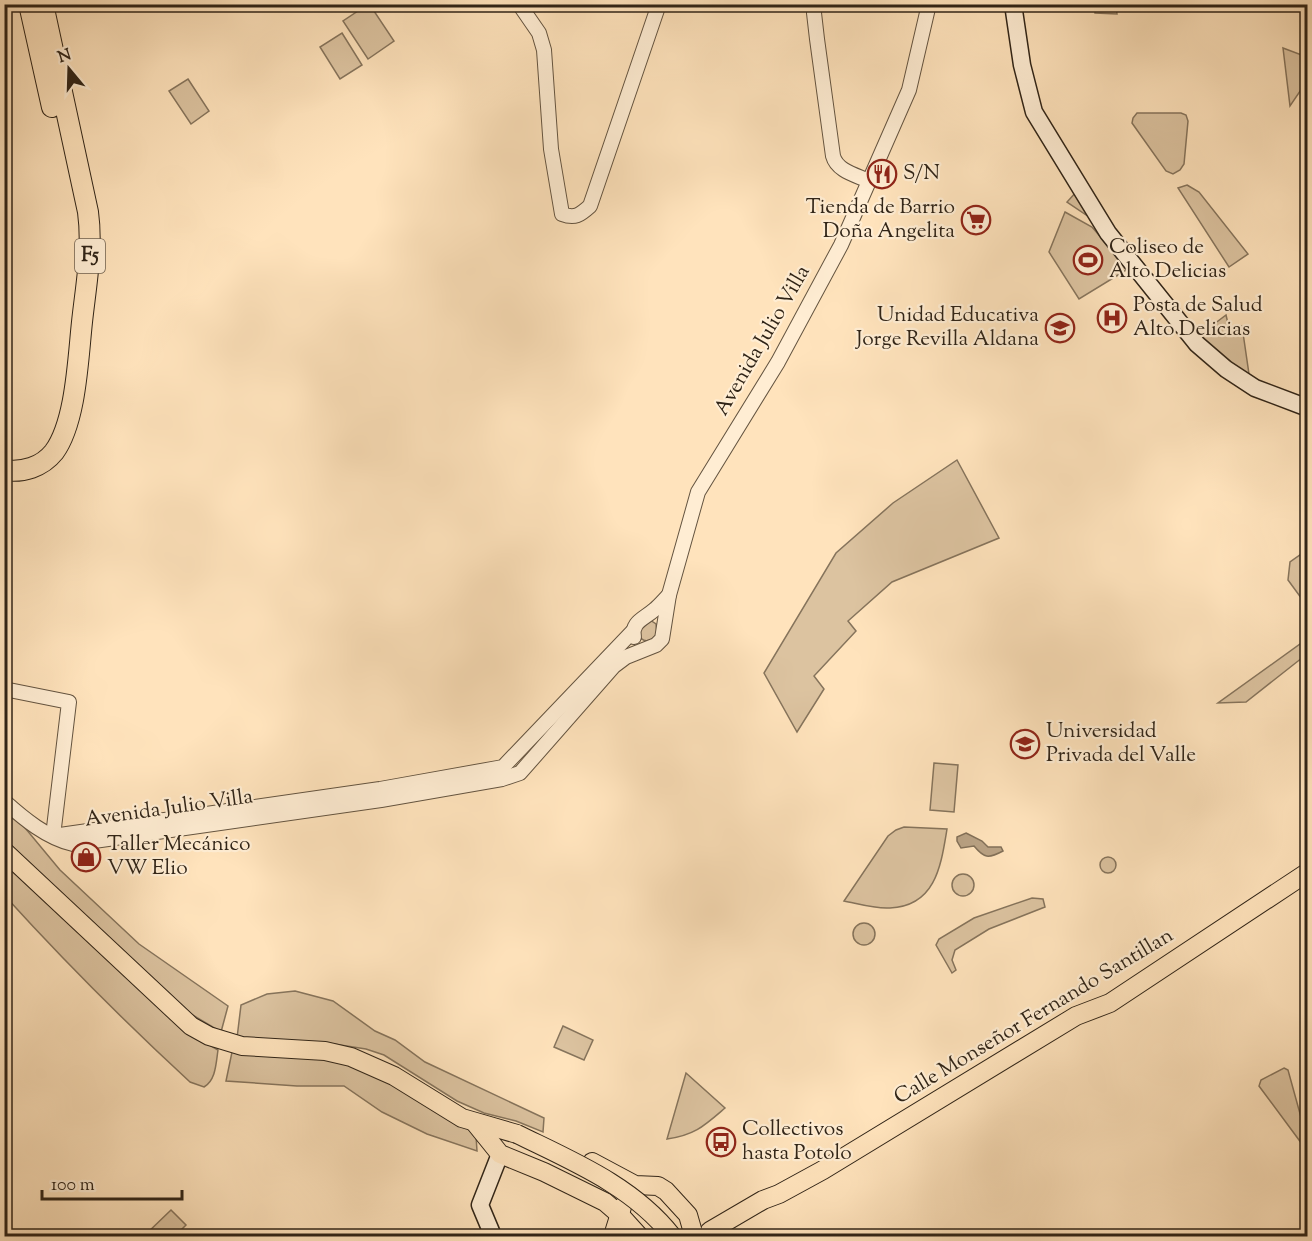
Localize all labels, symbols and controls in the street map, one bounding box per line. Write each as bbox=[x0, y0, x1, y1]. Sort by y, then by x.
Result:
north arrow bbox=[39, 39, 99, 99]
text: N bbox=[55, 44, 75, 70]
restaurant icon: S/N bbox=[866, 158, 898, 190]
place label: S/N bbox=[903, 159, 940, 189]
place label: Tienda de Barrio Doña Angelita bbox=[806, 193, 955, 247]
supermarket icon: Tienda de Barrio Doña Angelita bbox=[960, 204, 992, 236]
place label: Coliseo de Alto Delicias bbox=[1109, 233, 1226, 287]
road number: F5 bbox=[75, 239, 105, 273]
sports icon: Coliseo de Alto Delicias bbox=[1072, 244, 1104, 276]
street label: Avenida Julio Villa bbox=[708, 260, 818, 422]
place label: Posta de Salud Alto Delicias bbox=[1133, 291, 1263, 345]
place label: Unidad Educativa Jorge Revilla Aldana bbox=[855, 301, 1039, 355]
hospital icon: Posta de Salud Alto Delicias bbox=[1096, 302, 1128, 334]
school or university icon: Unidad Educativa Jorge Revilla Aldana bbox=[1044, 312, 1076, 344]
place label: Universidad Privada del Valle bbox=[1046, 717, 1196, 771]
school or university icon: Universidad Privada del Valle bbox=[1009, 728, 1041, 760]
street label: Avenida Julio Villa bbox=[83, 782, 255, 836]
place label: Taller Mecánico VW Elio bbox=[107, 830, 250, 884]
shop icon: Taller Mecánico VW Elio bbox=[70, 841, 102, 873]
street label: Calle Monseñor Fernando Santillan bbox=[889, 921, 1179, 1113]
place label: Collectivos hasta Potolo bbox=[742, 1115, 852, 1169]
bus stop icon: Collectivos hasta Potolo bbox=[705, 1126, 737, 1158]
scale bar bbox=[42, 1163, 182, 1201]
text: 100 m bbox=[51, 1173, 95, 1199]

